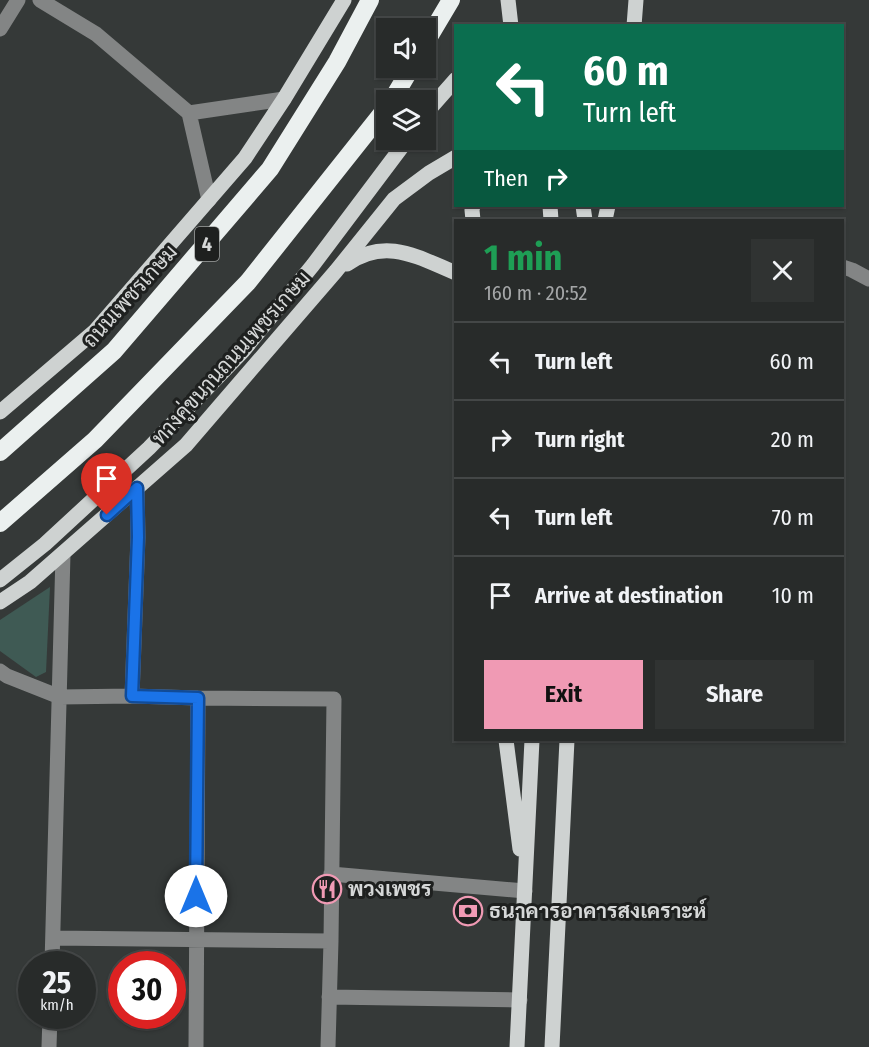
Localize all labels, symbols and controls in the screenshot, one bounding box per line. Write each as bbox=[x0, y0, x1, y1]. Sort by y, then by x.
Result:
map controls bbox=[376, 18, 436, 150]
button: sound bbox=[376, 18, 436, 78]
text: 60 m bbox=[583, 46, 669, 96]
icon: left bbox=[484, 48, 562, 126]
button: layers bbox=[376, 90, 436, 150]
text: Turn left bbox=[583, 97, 676, 129]
icon: right bbox=[540, 162, 573, 195]
text: Then bbox=[484, 165, 528, 192]
road number: 4 bbox=[195, 227, 219, 261]
text: 1 min bbox=[484, 236, 562, 280]
street label: ถนนเพชรเกษม bbox=[77, 239, 183, 353]
button: close bbox=[751, 239, 814, 302]
street label: ทางคู่ขนานถนนเพชรเกษม bbox=[146, 266, 317, 452]
text: 160 m · 20:52 bbox=[484, 281, 587, 305]
icon: left bbox=[484, 345, 517, 378]
text: Turn left bbox=[535, 348, 613, 375]
text: 60 m bbox=[770, 348, 814, 375]
icon: right bbox=[484, 423, 517, 456]
text: Turn right bbox=[535, 426, 624, 453]
text: 20 m bbox=[771, 426, 814, 453]
pin bbox=[81, 453, 132, 515]
icon: arrive bbox=[90, 462, 123, 495]
icon: left bbox=[484, 501, 517, 534]
text: Turn left bbox=[535, 504, 613, 531]
text: 70 m bbox=[772, 504, 814, 531]
icon: arrive bbox=[484, 579, 517, 612]
text: Arrive at destination bbox=[535, 582, 723, 609]
text: 10 m bbox=[772, 582, 814, 609]
button: Exit bbox=[484, 660, 643, 729]
button: Share bbox=[655, 660, 814, 729]
position arrow bbox=[164, 864, 228, 928]
restaurant icon: พวงเพชร bbox=[311, 873, 343, 905]
place label: พวงเพชร bbox=[348, 876, 431, 902]
bank icon: ธนาคารอาคารสงเคราะห์ bbox=[452, 895, 484, 927]
place label: ธนาคารอาคารสงเคราะห์ bbox=[489, 898, 707, 924]
speed limit sign: 30 bbox=[108, 951, 186, 1029]
text: 25 bbox=[43, 965, 71, 1001]
text: km/h bbox=[40, 996, 74, 1014]

